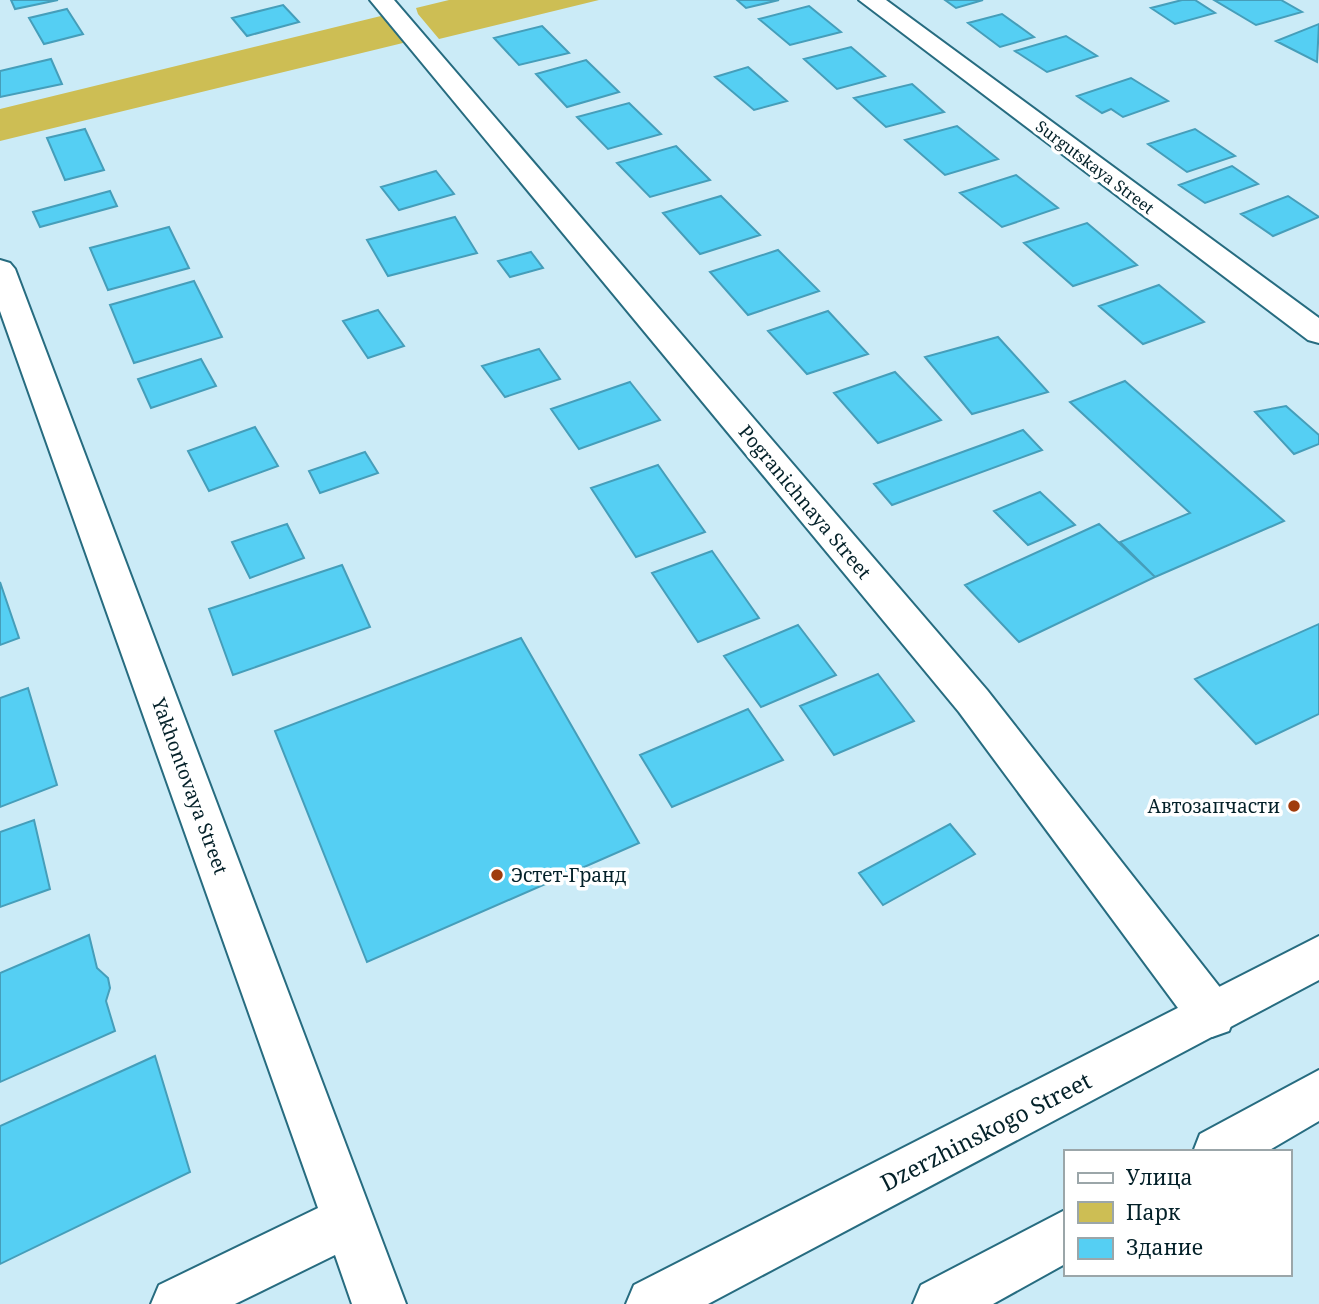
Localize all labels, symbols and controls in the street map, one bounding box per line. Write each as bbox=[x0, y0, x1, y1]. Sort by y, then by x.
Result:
street label: Surgutskaya Street bbox=[1031, 115, 1159, 219]
street label: Pogranichnaya Street bbox=[733, 419, 877, 585]
street label: Yakhontovaya Street bbox=[146, 693, 234, 878]
place label: Автозапчасти bbox=[1148, 793, 1280, 819]
marker: Автозапчасти bbox=[1286, 798, 1302, 814]
place label: Эстет-Гранд bbox=[511, 862, 627, 888]
marker: Эстет-Гранд bbox=[489, 867, 505, 883]
street label: Dzerzhinskogo Street bbox=[875, 1064, 1096, 1198]
legend bbox=[1064, 1150, 1291, 1276]
text: Улица bbox=[1126, 1163, 1193, 1191]
text: Парк bbox=[1126, 1198, 1181, 1226]
text: Здание bbox=[1126, 1233, 1203, 1261]

